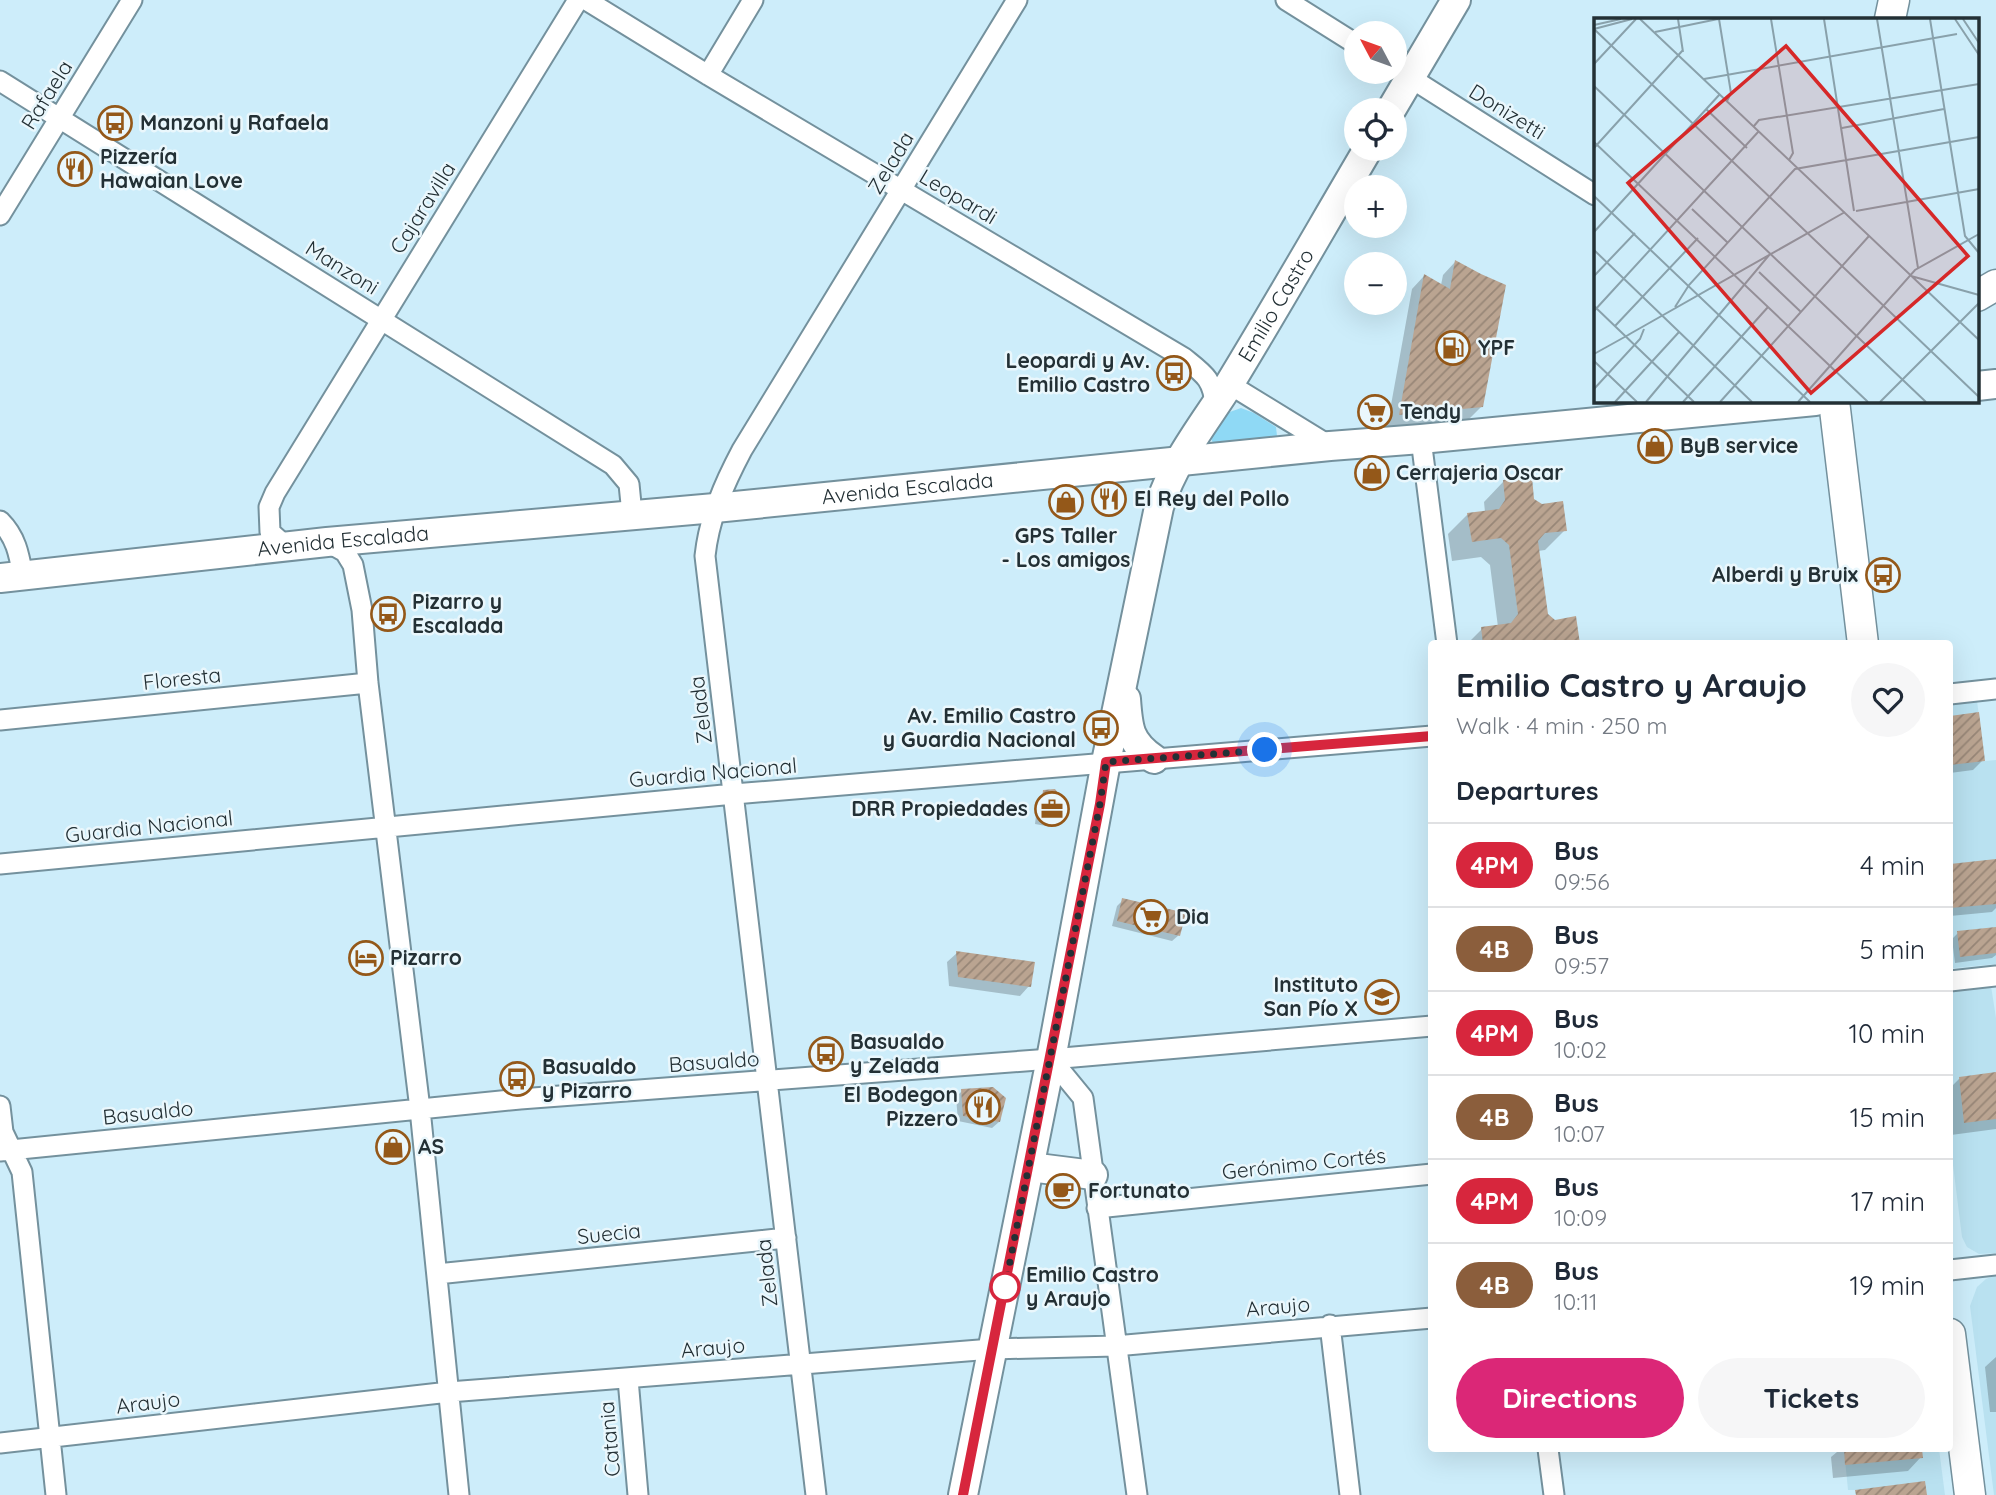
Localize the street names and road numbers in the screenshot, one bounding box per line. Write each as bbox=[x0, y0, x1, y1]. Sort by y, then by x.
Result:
street label: Rafaela bbox=[15, 55, 77, 134]
street label: Donizetti bbox=[1465, 78, 1550, 145]
street label: Zelada bbox=[861, 127, 919, 198]
street label: Cajaravilla bbox=[384, 157, 461, 258]
street label: Leopardi bbox=[915, 163, 1002, 229]
street label: Manzoni bbox=[301, 235, 384, 300]
street label: Emilio Castro bbox=[1232, 244, 1319, 366]
street label: Avenida Escalada bbox=[820, 466, 994, 509]
street label: Avenida Escalada bbox=[256, 519, 430, 562]
street label: Floresta bbox=[142, 661, 222, 695]
street label: Zelada bbox=[683, 675, 717, 746]
street label: Guardia Nacional bbox=[628, 752, 798, 792]
street label: Guardia Nacional bbox=[64, 804, 234, 848]
street label: Basualdo bbox=[668, 1045, 760, 1077]
street label: Basualdo bbox=[101, 1094, 194, 1130]
street label: Gerónimo Cortés bbox=[1221, 1141, 1387, 1185]
street label: Suecia bbox=[576, 1217, 642, 1249]
street label: Zelada bbox=[750, 1238, 783, 1308]
street label: Araujo bbox=[1245, 1290, 1311, 1322]
street label: Araujo bbox=[680, 1331, 746, 1363]
street label: Araujo bbox=[114, 1385, 181, 1419]
street label: Catania bbox=[593, 1400, 625, 1478]

